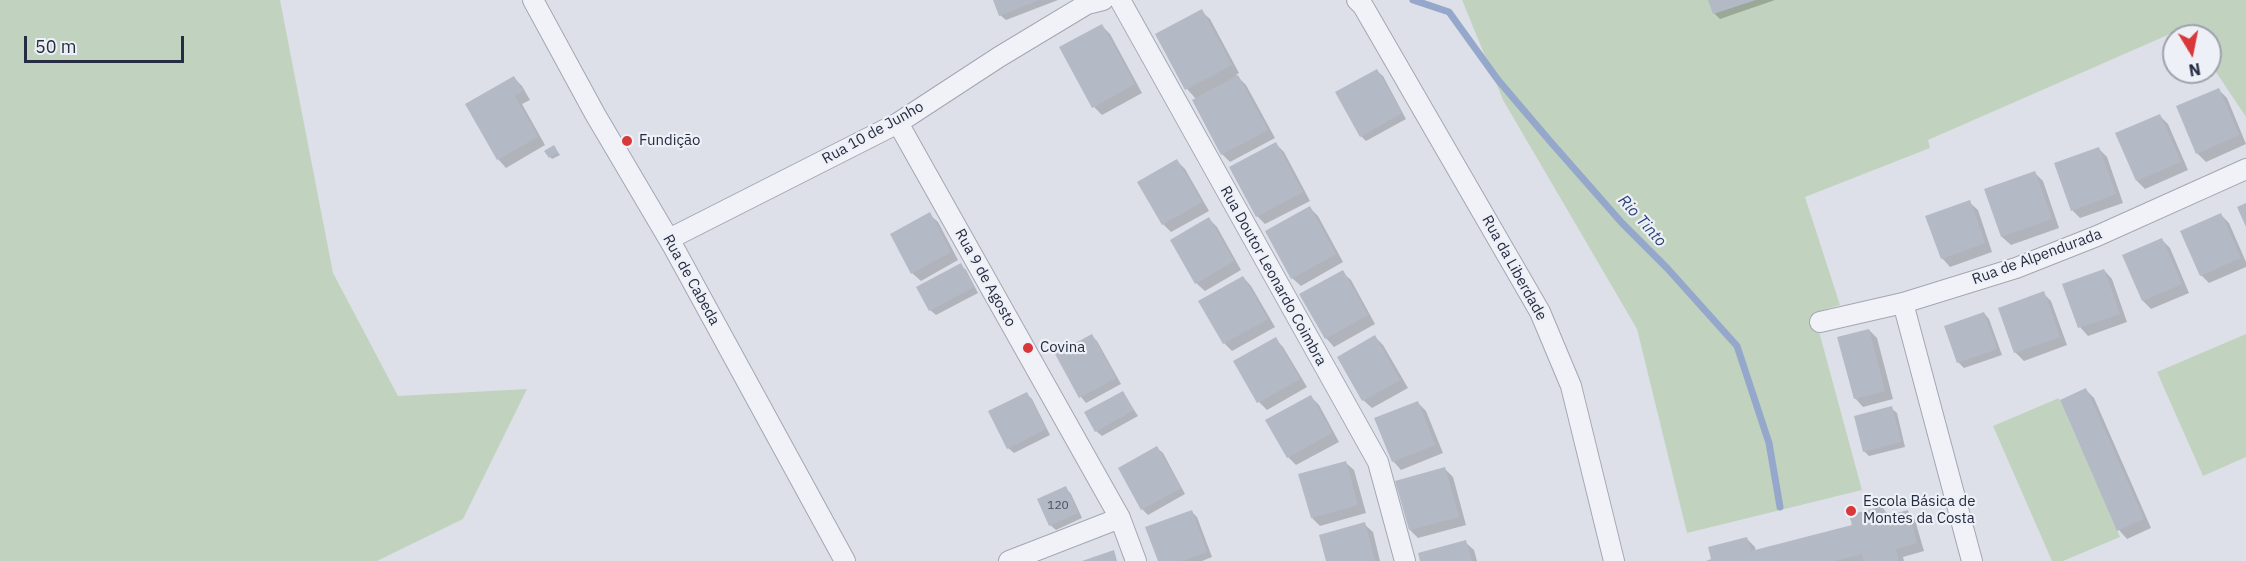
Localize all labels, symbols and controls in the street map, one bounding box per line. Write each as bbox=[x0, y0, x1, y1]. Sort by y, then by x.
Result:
scale bar bbox=[27, 24, 188, 62]
north arrow bbox=[2162, 24, 2222, 84]
text: 50 m bbox=[35, 35, 77, 58]
text: N bbox=[2187, 59, 2202, 81]
street label: Rua 10 de Junho bbox=[819, 98, 927, 168]
place label: Fundição bbox=[639, 132, 700, 150]
marker: Fundição bbox=[620, 134, 634, 148]
street label: Rua Doutor Leonardo Coimbra bbox=[1216, 183, 1330, 369]
water label: Rio Tinto bbox=[1614, 191, 1670, 251]
street label: Rua da Liberdade bbox=[1478, 212, 1550, 324]
street label: Rua de Alpendurada bbox=[1970, 225, 2104, 289]
street label: Rua 9 de Agosto bbox=[951, 226, 1019, 330]
street label: Rua de Cabeda bbox=[659, 231, 723, 329]
place label: Covina bbox=[1040, 339, 1085, 357]
marker: Covina bbox=[1021, 341, 1035, 355]
place label: Escola Básica de Montes da Costa bbox=[1863, 493, 1975, 528]
house number: 120 bbox=[1047, 499, 1069, 513]
marker: Escola Básica de Montes da Costa bbox=[1844, 504, 1858, 518]

